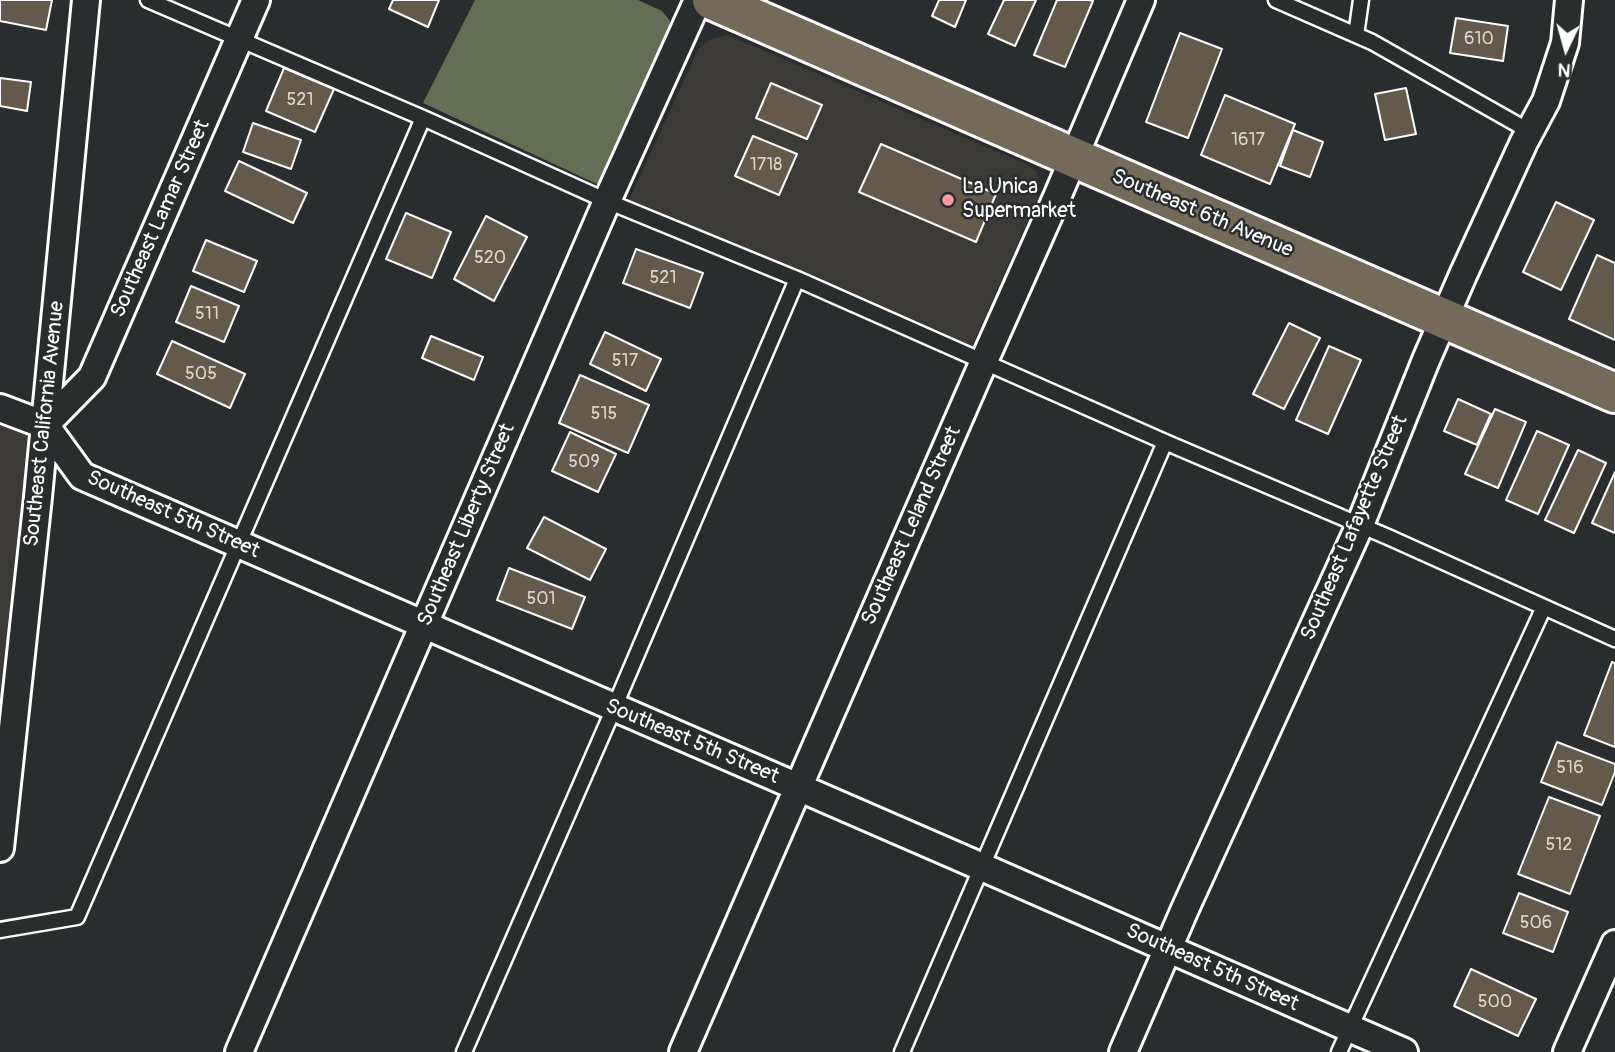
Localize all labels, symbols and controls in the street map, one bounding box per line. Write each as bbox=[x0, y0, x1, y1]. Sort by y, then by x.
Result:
north arrow bbox=[1531, 14, 1601, 84]
house number: 610 bbox=[1464, 28, 1494, 50]
text: N bbox=[1557, 57, 1572, 82]
house number: 521 bbox=[287, 89, 313, 111]
street label: Southeast Lamar Street bbox=[106, 116, 216, 322]
house number: 1617 bbox=[1231, 129, 1265, 151]
house number: 1718 bbox=[750, 154, 782, 176]
street label: Southeast 6th Avenue bbox=[1108, 164, 1296, 264]
place label: La Unica Supermarket bbox=[962, 175, 1076, 225]
marker: La Unica Supermarket bbox=[940, 192, 956, 208]
house number: 520 bbox=[474, 247, 506, 269]
house number: 521 bbox=[650, 267, 676, 289]
street label: Southeast California Avenue bbox=[20, 300, 70, 548]
house number: 511 bbox=[195, 303, 219, 325]
house number: 517 bbox=[612, 350, 638, 372]
house number: 505 bbox=[185, 363, 217, 385]
house number: 515 bbox=[591, 403, 617, 425]
street label: Southeast Lafayette Street bbox=[1296, 412, 1414, 644]
street label: Southeast Liberty Street bbox=[413, 420, 521, 630]
street label: Southeast Leland Street bbox=[857, 423, 967, 629]
house number: 509 bbox=[568, 451, 600, 473]
street label: Southeast 5th Street bbox=[83, 466, 263, 564]
house number: 501 bbox=[526, 588, 556, 610]
street label: Southeast 5th Street bbox=[601, 694, 783, 790]
house number: 516 bbox=[1556, 757, 1584, 779]
house number: 512 bbox=[1546, 834, 1572, 856]
house number: 506 bbox=[1520, 912, 1552, 934]
street label: Southeast 5th Street bbox=[1122, 919, 1302, 1017]
house number: 500 bbox=[1478, 991, 1512, 1013]

